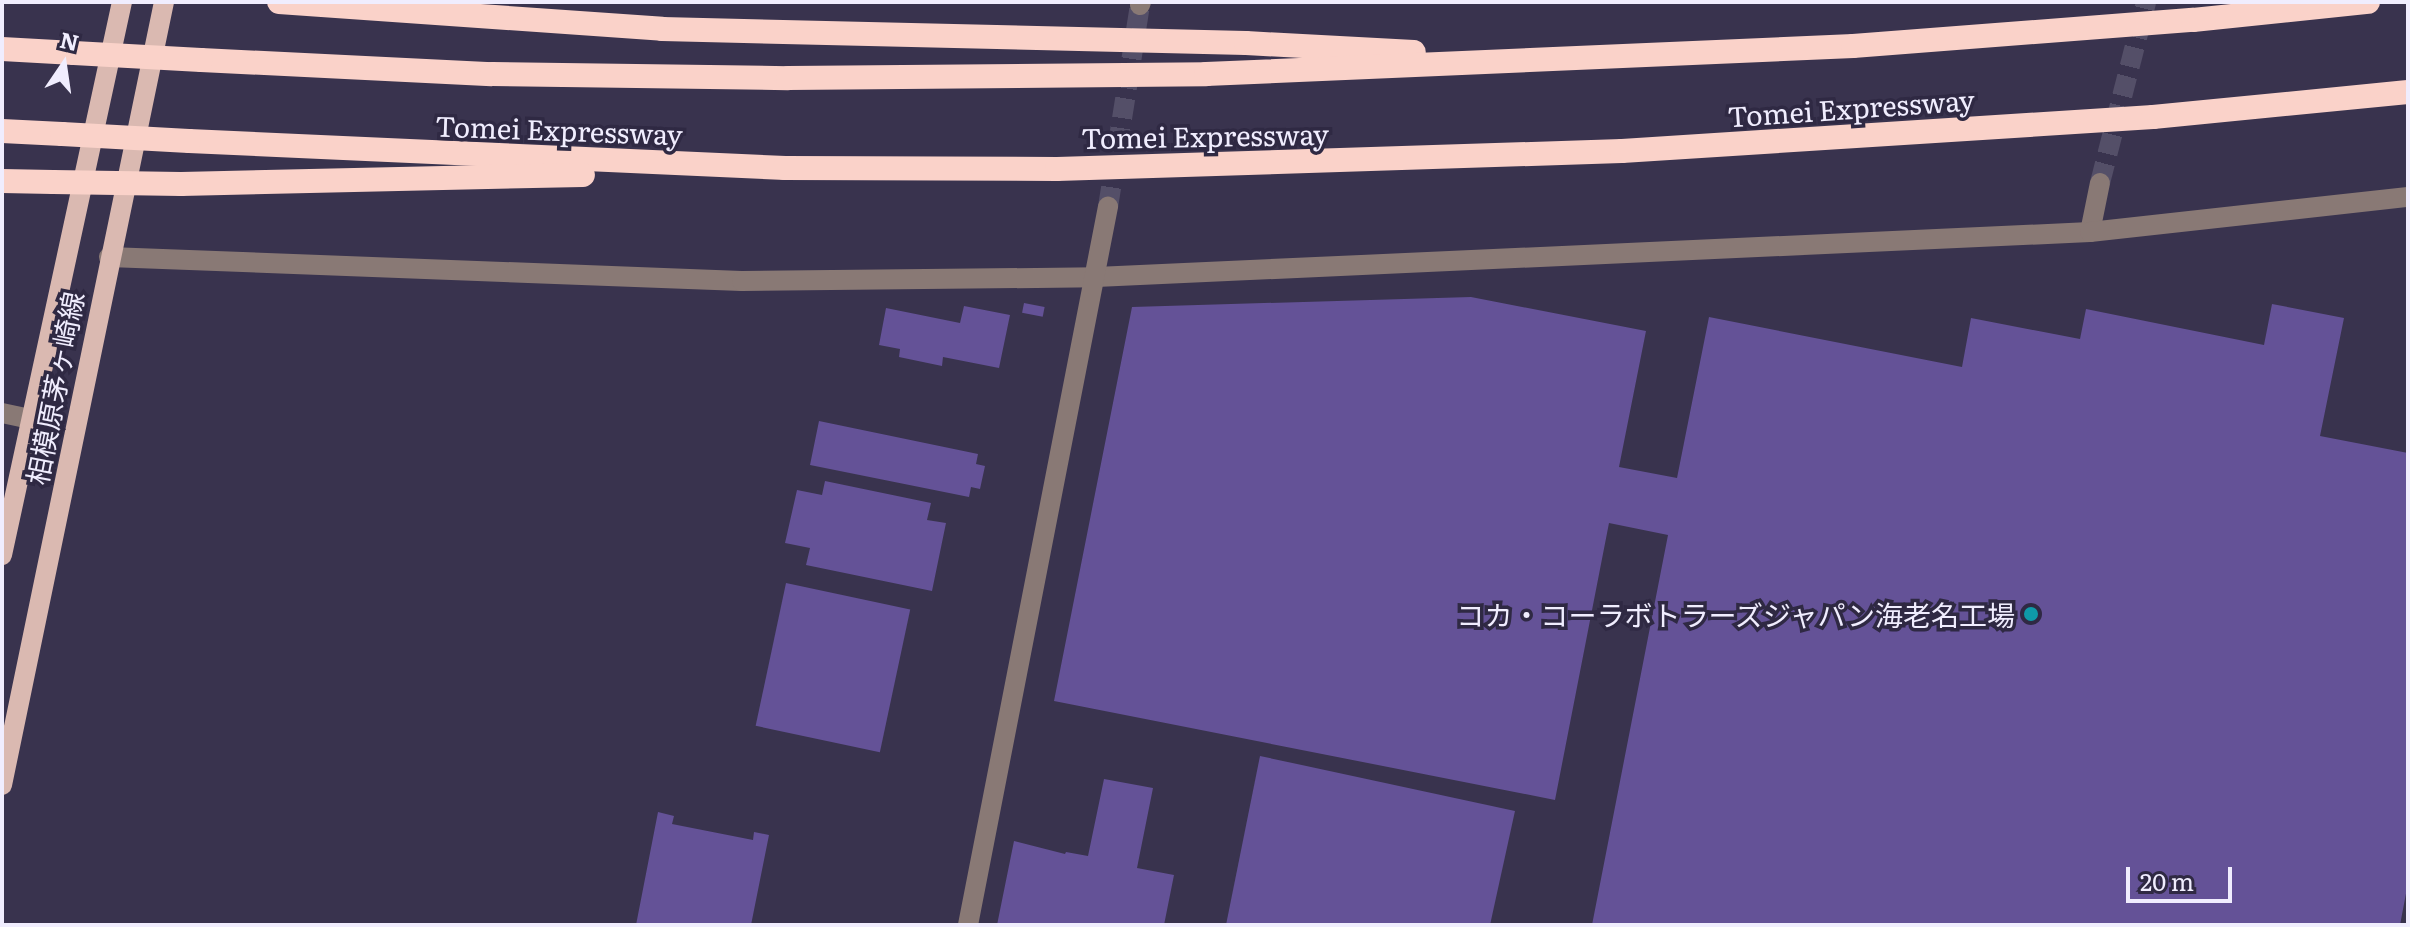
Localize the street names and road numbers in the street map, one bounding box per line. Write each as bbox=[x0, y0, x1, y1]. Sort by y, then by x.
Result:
street label: Tomei Expressway bbox=[1726, 82, 1976, 132]
street label: Tomei Expressway bbox=[435, 108, 683, 150]
street label: Tomei Expressway bbox=[1081, 116, 1329, 154]
street label: 相模原茅ヶ崎線 bbox=[19, 289, 89, 487]

